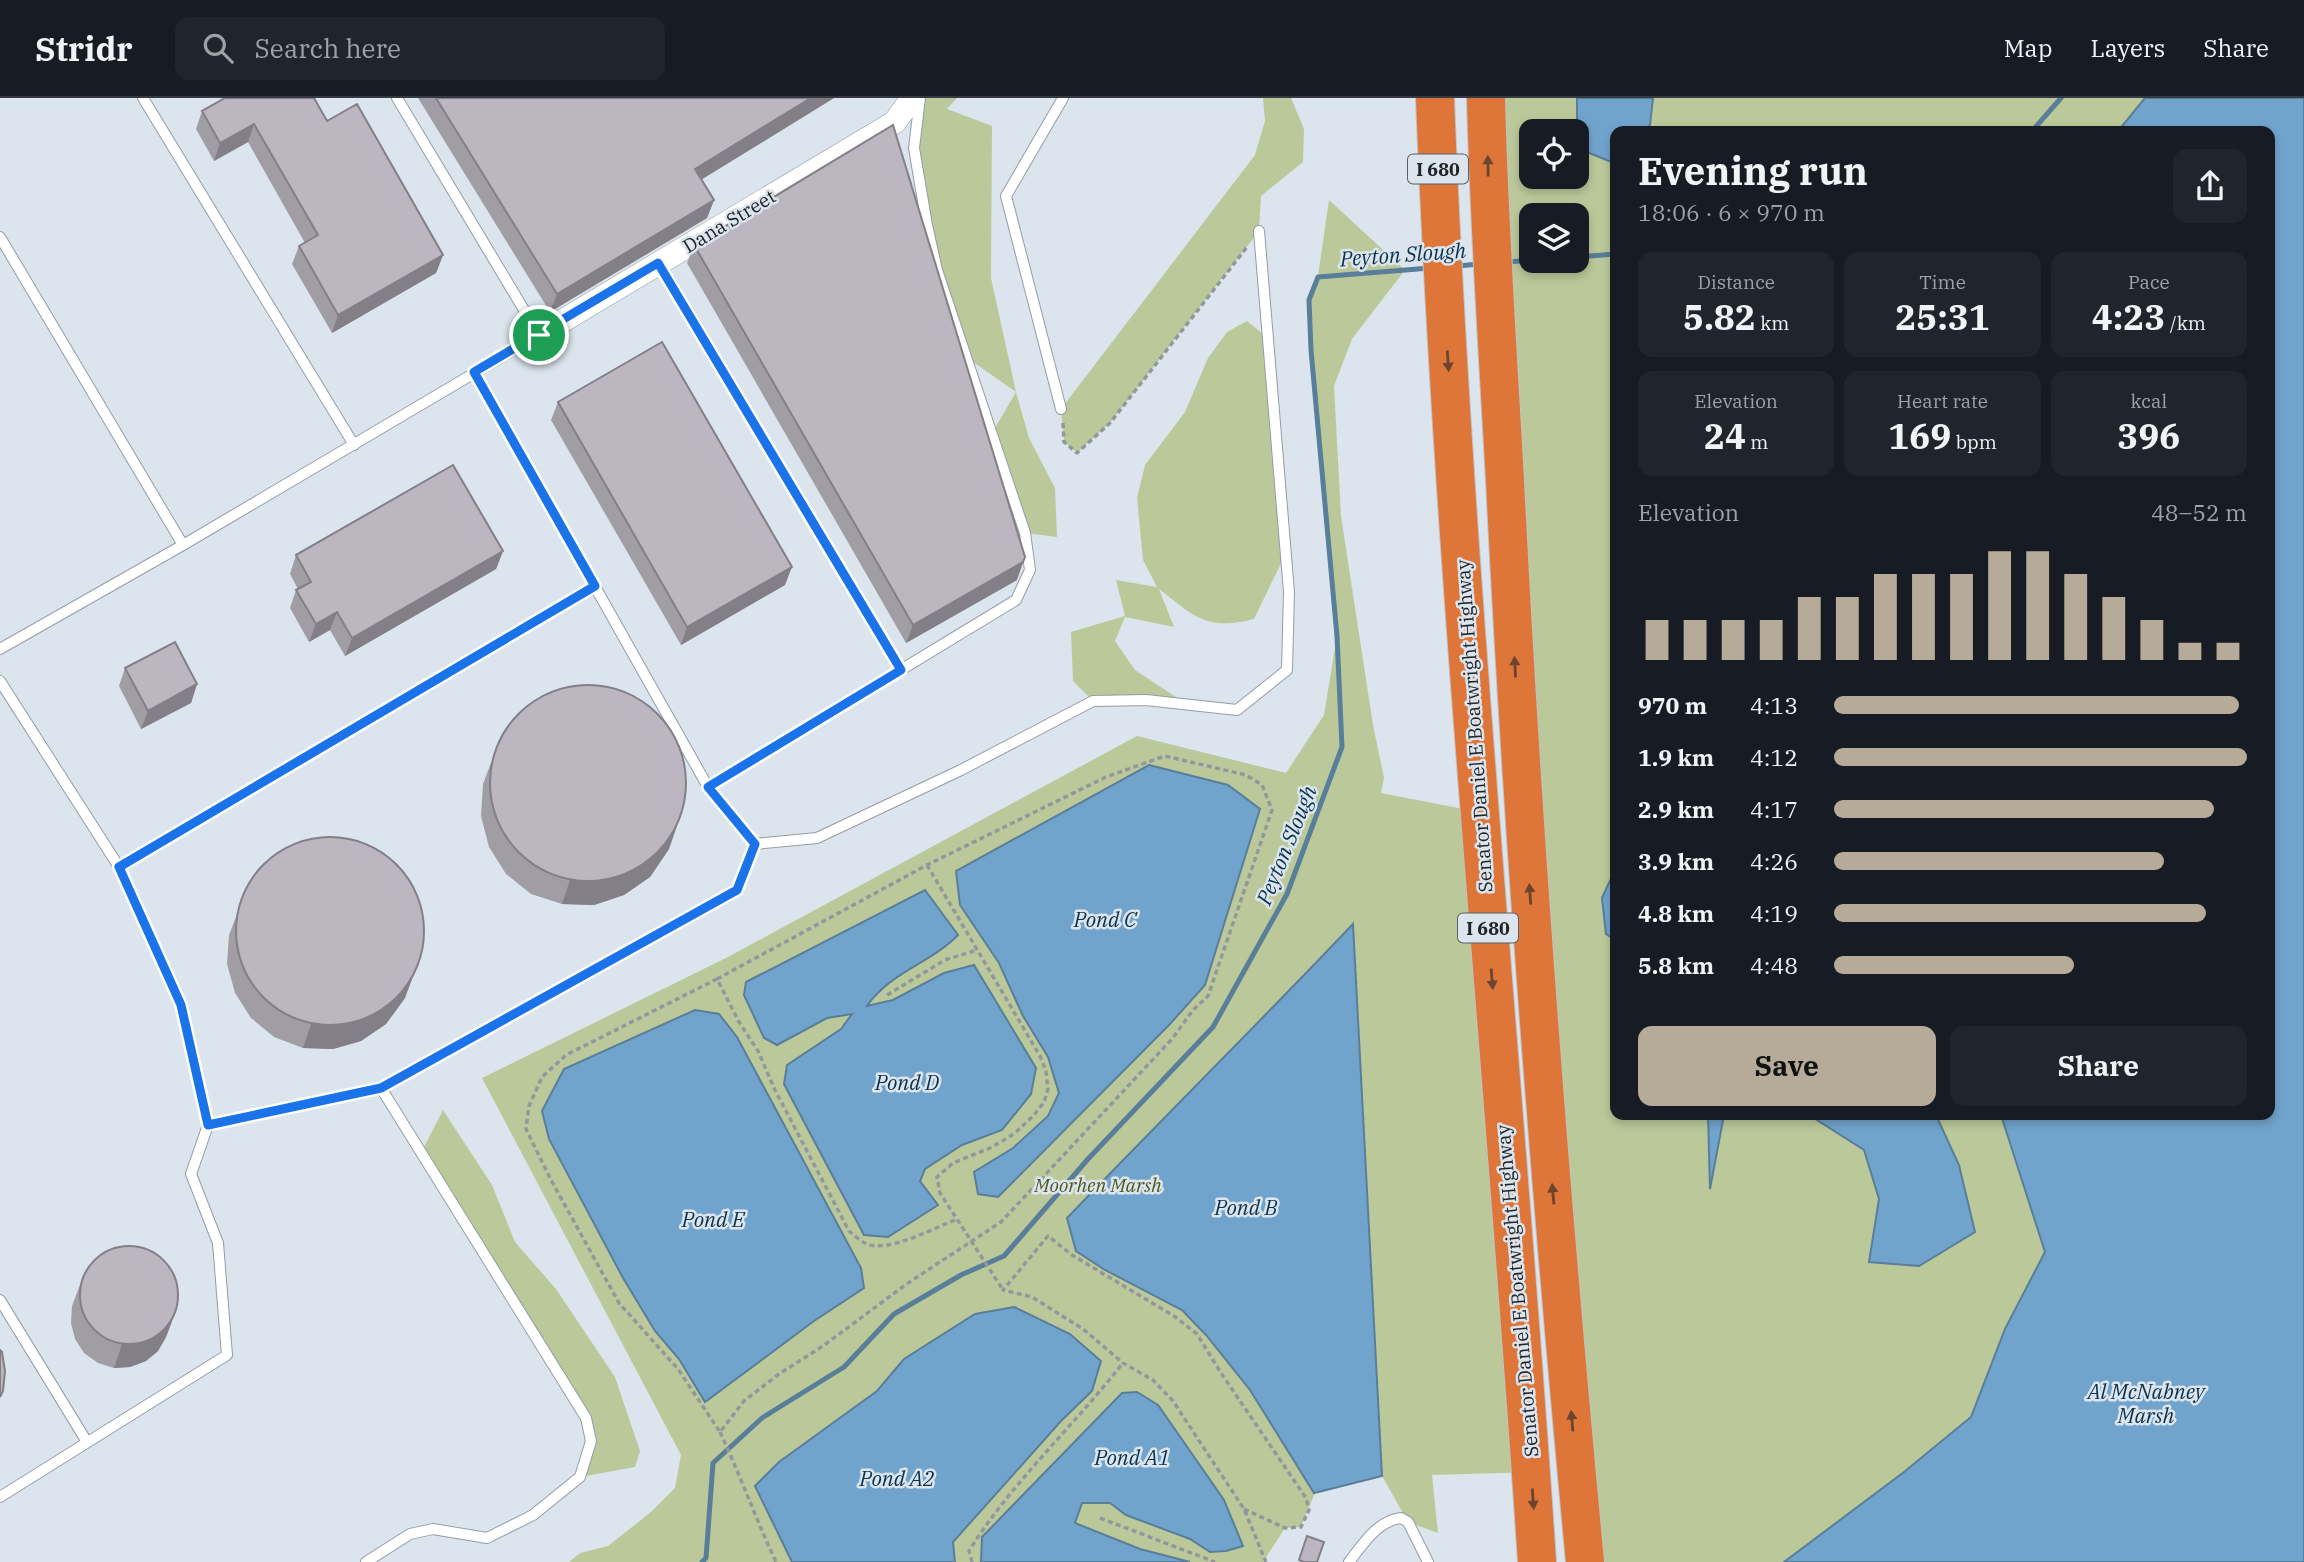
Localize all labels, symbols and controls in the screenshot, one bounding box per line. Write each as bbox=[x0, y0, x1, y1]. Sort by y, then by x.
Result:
search box bbox=[175, 17, 665, 80]
text: Stridr bbox=[35, 27, 133, 70]
icon: search bbox=[199, 29, 237, 67]
text: Search here bbox=[255, 31, 401, 65]
text: Map bbox=[2004, 32, 2052, 64]
text: Layers bbox=[2090, 32, 2165, 64]
text: Share bbox=[2203, 32, 2269, 64]
map controls bbox=[1519, 119, 1589, 273]
button: locate bbox=[1519, 119, 1589, 189]
text: Evening run bbox=[1638, 146, 1868, 195]
button: share bbox=[2173, 149, 2247, 223]
road number: I 680 bbox=[1408, 154, 1468, 184]
one-way arrow bbox=[1482, 155, 1493, 177]
street label: Dana Street bbox=[678, 184, 780, 258]
text: 18:06 · 6 × 970 m bbox=[1638, 197, 1825, 227]
button: layers bbox=[1519, 203, 1589, 273]
water label: Peyton Slough bbox=[1338, 236, 1467, 272]
text: Distance bbox=[1697, 270, 1775, 294]
text: Time bbox=[1919, 270, 1966, 294]
text: Pace bbox=[2128, 270, 2170, 294]
text: 5.82 bbox=[1683, 294, 1756, 340]
text: 25:31 bbox=[1895, 294, 1990, 340]
text: 4:23 bbox=[2092, 294, 2165, 340]
pin bbox=[509, 305, 569, 365]
text: km bbox=[1756, 311, 1789, 335]
text: /km bbox=[2165, 311, 2206, 335]
icon: arrive bbox=[520, 316, 558, 354]
one-way arrow bbox=[1442, 351, 1453, 373]
text: Elevation bbox=[1694, 389, 1778, 413]
text: Heart rate bbox=[1897, 389, 1988, 413]
text: kcal bbox=[2131, 389, 2167, 413]
text: 24 bbox=[1704, 413, 1746, 459]
text: 169 bbox=[1888, 413, 1951, 459]
text: 396 bbox=[2117, 413, 2180, 459]
text: m bbox=[1746, 430, 1768, 454]
text: bpm bbox=[1951, 430, 1997, 454]
text: Elevation bbox=[1638, 497, 1739, 527]
text: 48–52 m bbox=[2151, 497, 2247, 527]
street label: Senator Daniel E Boatwright Highway bbox=[1450, 558, 1498, 893]
one-way arrow bbox=[1509, 656, 1520, 678]
text: 970 m bbox=[1638, 690, 1707, 720]
text: 4:13 bbox=[1750, 690, 1798, 720]
text: 1.9 km bbox=[1638, 742, 1714, 772]
text: 4:12 bbox=[1750, 742, 1798, 772]
water label: Peyton Slough bbox=[1249, 781, 1323, 910]
text: 2.9 km bbox=[1638, 794, 1714, 824]
text: 4:17 bbox=[1750, 794, 1798, 824]
text: 3.9 km bbox=[1638, 846, 1714, 876]
text: 4:26 bbox=[1750, 846, 1798, 876]
one-way arrow bbox=[1525, 883, 1536, 905]
text: 4.8 km bbox=[1638, 898, 1714, 928]
text: 4:19 bbox=[1750, 898, 1798, 928]
water label: Pond C bbox=[1073, 905, 1138, 933]
road number: I 680 bbox=[1458, 914, 1518, 942]
text: 5.8 km bbox=[1638, 950, 1714, 980]
text: 4:48 bbox=[1750, 950, 1798, 980]
one-way arrow bbox=[1487, 968, 1498, 990]
button: Save bbox=[1638, 1026, 1936, 1106]
button: Share bbox=[1950, 1026, 2247, 1106]
water label: Pond D bbox=[874, 1068, 939, 1096]
street label: Senator Daniel E Boatwright Highway bbox=[1490, 1123, 1543, 1458]
park label: Moorhen Marsh bbox=[1033, 1173, 1162, 1197]
one-way arrow bbox=[1547, 1183, 1558, 1205]
water label: Pond B bbox=[1213, 1193, 1278, 1221]
water label: Pond E bbox=[681, 1205, 746, 1233]
water label: Al McNabney Marsh bbox=[2085, 1377, 2207, 1429]
one-way arrow bbox=[1566, 1410, 1577, 1432]
water label: Pond A1 bbox=[1093, 1443, 1170, 1471]
water label: Pond A2 bbox=[858, 1464, 935, 1492]
one-way arrow bbox=[1528, 1488, 1539, 1510]

